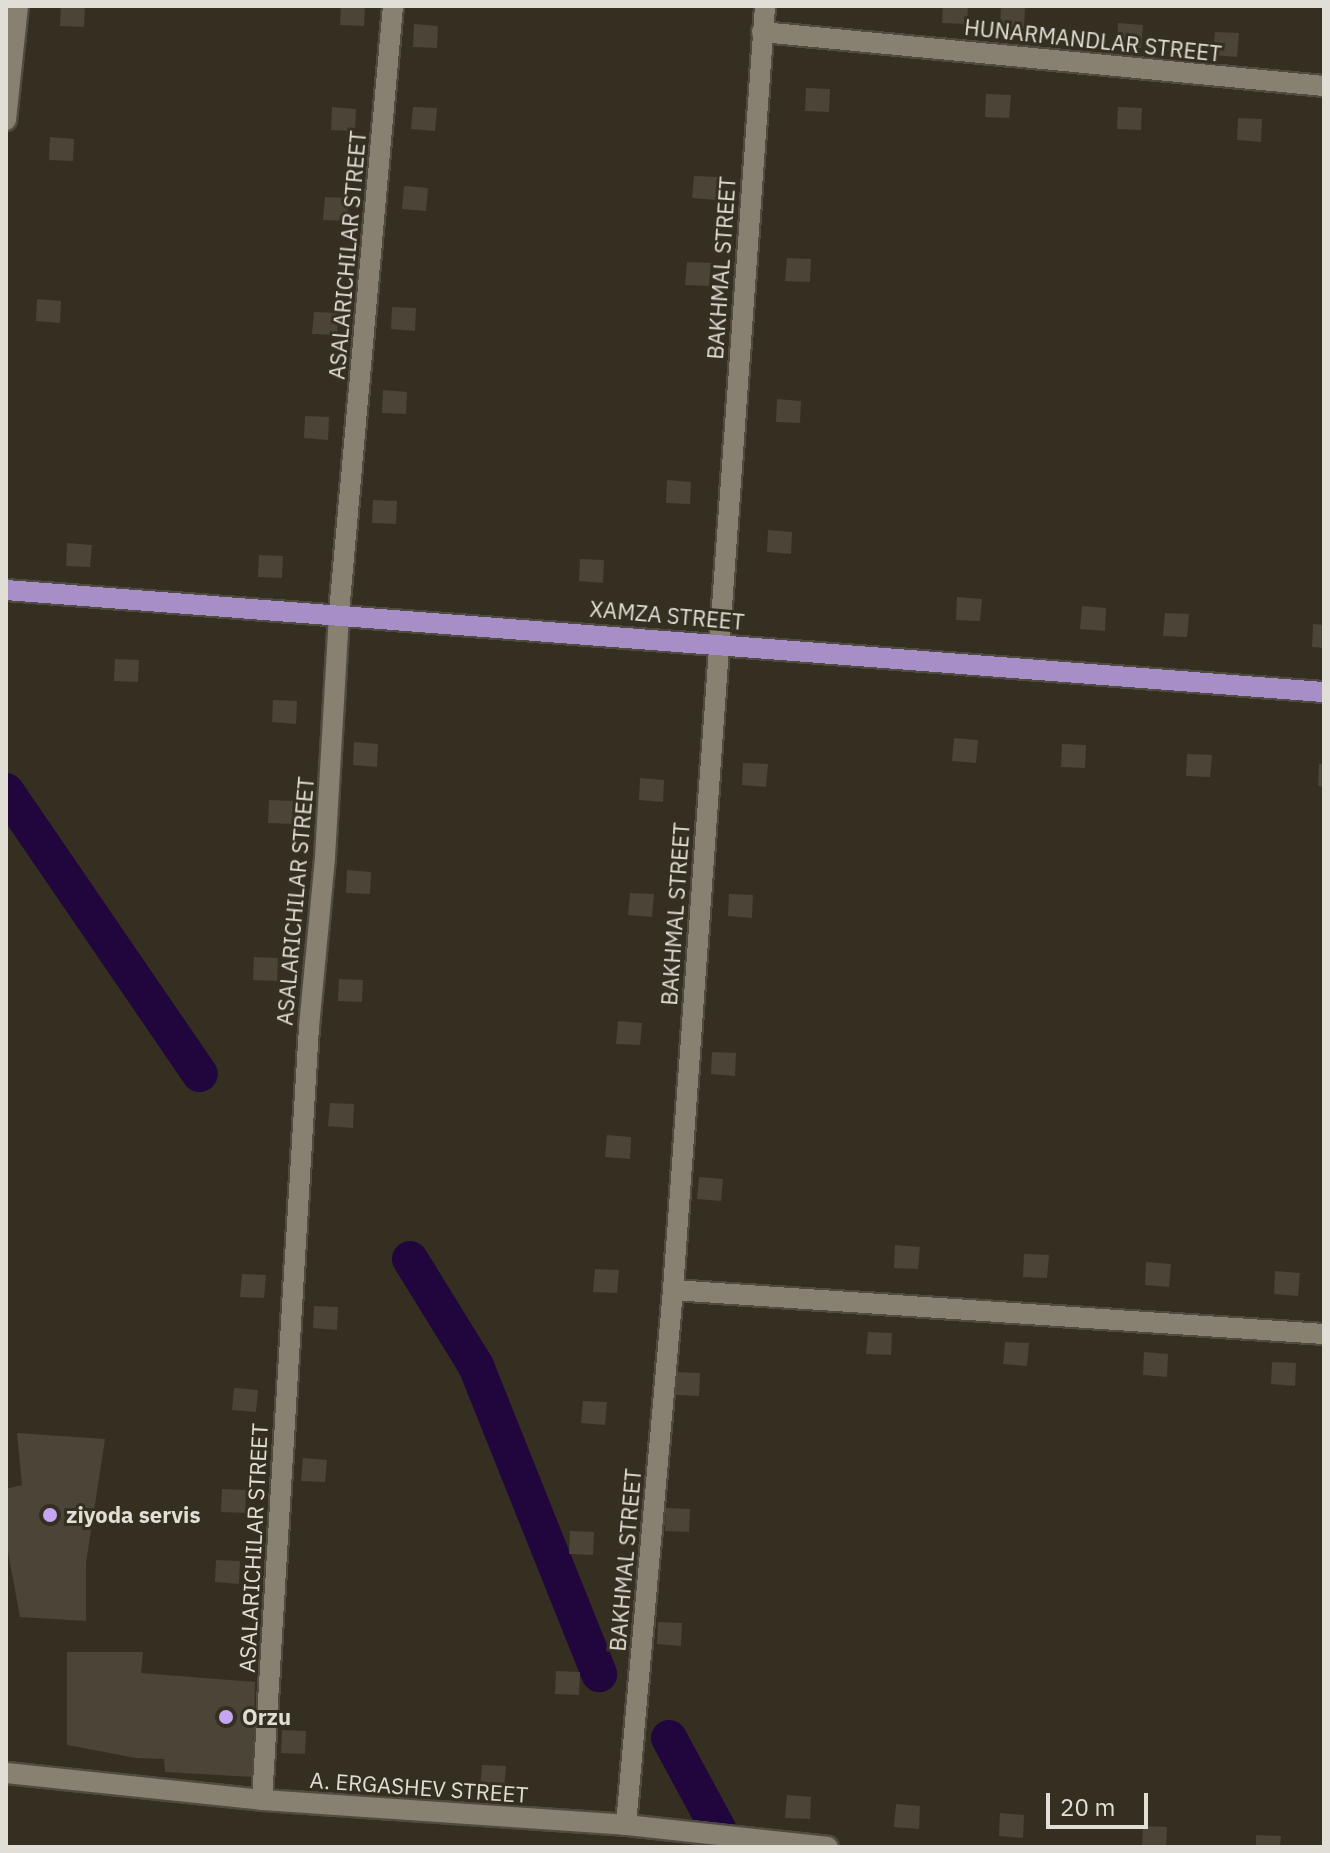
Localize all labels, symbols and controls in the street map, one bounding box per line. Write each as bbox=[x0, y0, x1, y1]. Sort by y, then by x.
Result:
street label: HUNARMANDLAR STREET bbox=[963, 13, 1223, 67]
street label: ASALARICHILAR STREET bbox=[323, 130, 371, 380]
street label: BAKHMAL STREET bbox=[701, 176, 741, 360]
street label: XAMZA STREET bbox=[589, 595, 745, 635]
street label: ASALARICHILAR STREET bbox=[271, 776, 319, 1026]
street label: BAKHMAL STREET bbox=[655, 822, 695, 1006]
street label: ASALARICHILAR STREET bbox=[233, 1423, 273, 1673]
street label: BAKHMAL STREET bbox=[604, 1468, 646, 1652]
place label: ziyoda servis bbox=[66, 1502, 200, 1528]
marker: ziyoda servis bbox=[41, 1506, 59, 1524]
place label: Orzu bbox=[242, 1704, 291, 1730]
marker: Orzu bbox=[217, 1708, 235, 1726]
street label: A. ERGASHEV STREET bbox=[309, 1766, 529, 1808]
scale bar bbox=[1050, 1777, 1152, 1827]
text: 20 m bbox=[1060, 1791, 1115, 1823]

